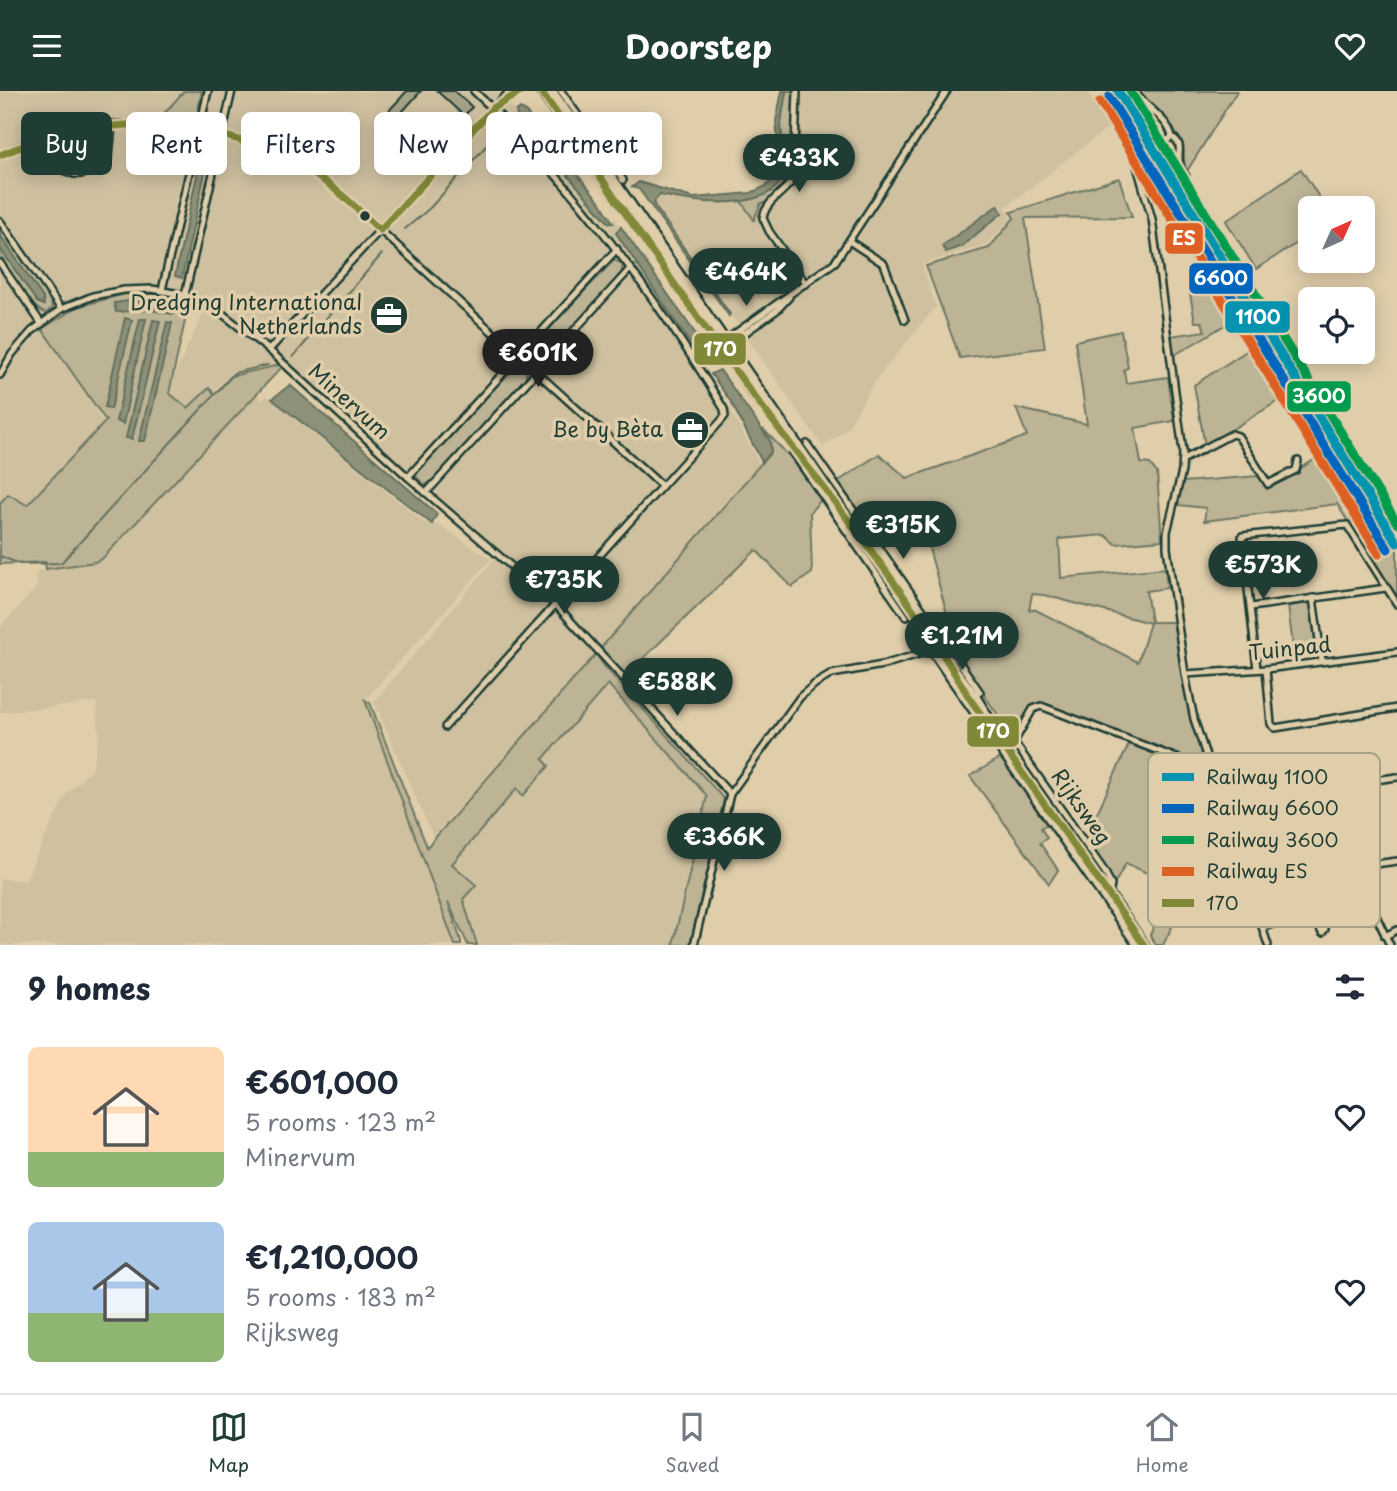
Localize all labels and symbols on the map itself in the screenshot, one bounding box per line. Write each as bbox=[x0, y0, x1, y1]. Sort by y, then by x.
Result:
pin: €433K bbox=[750, 134, 848, 194]
north arrow bbox=[1298, 196, 1376, 273]
unlabelled marker bbox=[358, 209, 372, 223]
line badge: ES bbox=[1164, 222, 1204, 255]
text: ES bbox=[1172, 223, 1196, 251]
pin: €464K bbox=[697, 249, 795, 308]
line badge: 6600 bbox=[1188, 262, 1254, 295]
text: 6600 bbox=[1194, 263, 1248, 291]
place label: Dredging International Netherlands bbox=[130, 285, 362, 341]
office icon: Dredging International Netherlands bbox=[368, 294, 410, 336]
line badge: 1100 bbox=[1224, 300, 1291, 334]
text: 1100 bbox=[1235, 302, 1281, 330]
pin: €601K bbox=[489, 329, 587, 389]
line badge: 170 bbox=[693, 332, 747, 366]
text: 170 bbox=[703, 334, 737, 362]
street label: Minervum bbox=[302, 355, 399, 446]
line badge: 3600 bbox=[1286, 380, 1352, 413]
text: 3600 bbox=[1292, 381, 1346, 409]
office icon: Be by Bèta bbox=[669, 409, 711, 451]
place label: Be by Bèta bbox=[552, 412, 663, 444]
pin: €315K bbox=[854, 501, 952, 561]
pin: €573K bbox=[1214, 541, 1312, 601]
pin: €735K bbox=[515, 557, 613, 616]
pin: €1.21M bbox=[905, 613, 1019, 672]
street label: Tuinpad bbox=[1247, 627, 1333, 667]
pin: €588K bbox=[628, 659, 726, 718]
line badge: 170 bbox=[966, 715, 1020, 748]
text: 170 bbox=[976, 716, 1010, 744]
legend bbox=[1148, 753, 1380, 927]
street label: Rijksweg bbox=[1045, 761, 1121, 850]
text: Railway 1100 bbox=[1206, 762, 1328, 790]
text: Railway 6600 bbox=[1206, 793, 1339, 821]
pin: €366K bbox=[675, 813, 773, 873]
text: Railway 3600 bbox=[1206, 825, 1338, 853]
text: Railway ES bbox=[1206, 856, 1308, 884]
text: 170 bbox=[1206, 888, 1239, 916]

